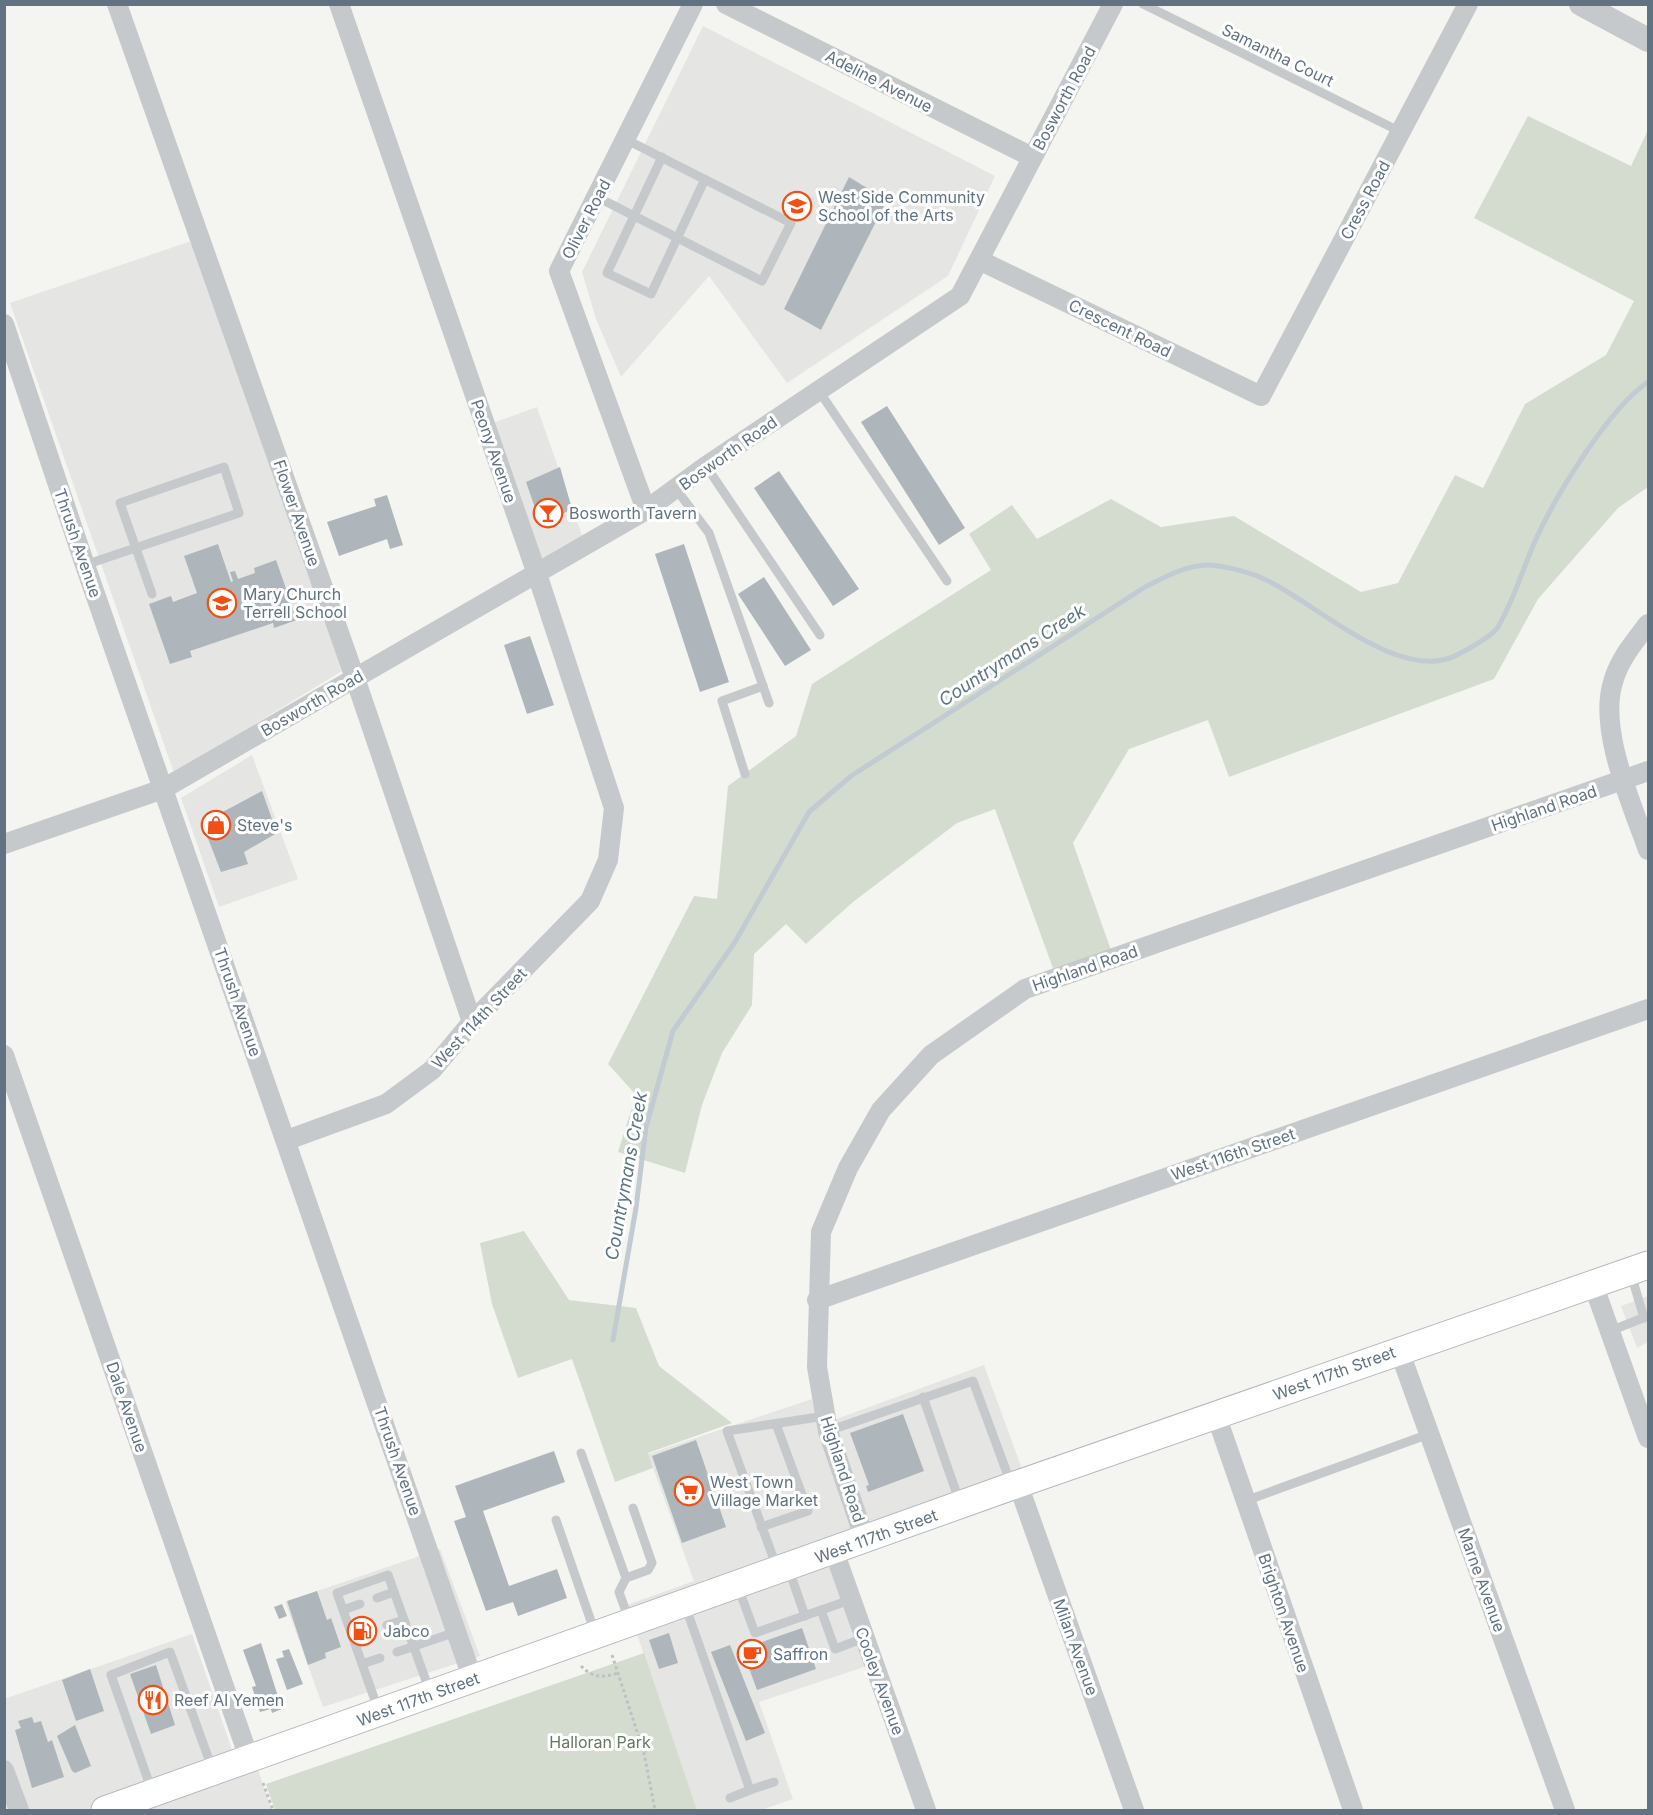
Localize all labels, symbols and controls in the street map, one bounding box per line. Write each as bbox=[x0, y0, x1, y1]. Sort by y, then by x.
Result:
street label: Samantha Court bbox=[1219, 19, 1337, 91]
street label: Bosworth Road bbox=[1028, 43, 1100, 153]
street label: Adeline Avenue bbox=[822, 45, 936, 117]
street label: Cress Road bbox=[1336, 157, 1394, 243]
street label: Oliver Road bbox=[557, 176, 615, 262]
place label: West Side Community School of the Arts bbox=[818, 187, 985, 225]
school or university icon: West Side Community School of the Arts bbox=[781, 190, 813, 222]
street label: Crescent Road bbox=[1066, 295, 1174, 361]
street label: Peony Avenue bbox=[467, 397, 521, 505]
street label: Bosworth Road bbox=[675, 412, 781, 494]
street label: Flower Avenue bbox=[269, 457, 325, 569]
street label: Thrush Avenue bbox=[50, 486, 106, 600]
bar icon: Bosworth Tavern bbox=[532, 497, 564, 529]
place label: Bosworth Tavern bbox=[569, 503, 697, 523]
place label: Mary Church Terrell School bbox=[243, 584, 347, 622]
school or university icon: Mary Church Terrell School bbox=[206, 587, 238, 619]
water label: Countrymans Creek bbox=[935, 599, 1090, 710]
street label: Bosworth Road bbox=[257, 666, 367, 740]
street label: Highland Road bbox=[1489, 781, 1599, 835]
shop icon: Steve's bbox=[200, 809, 232, 841]
place label: Steve's bbox=[237, 815, 292, 835]
street label: Highland Road bbox=[1030, 941, 1140, 995]
street label: Thrush Avenue bbox=[210, 945, 266, 1059]
street label: West 114th Street bbox=[427, 964, 531, 1072]
water label: Countrymans Creek bbox=[601, 1089, 651, 1262]
street label: West 116th Street bbox=[1168, 1123, 1298, 1185]
street label: West 117th Street bbox=[1270, 1342, 1398, 1404]
street label: Dale Avenue bbox=[102, 1359, 152, 1455]
street label: Thrush Avenue bbox=[370, 1404, 426, 1518]
street label: Highland Road bbox=[816, 1413, 870, 1525]
place label: West Town Village Market bbox=[710, 1472, 818, 1510]
supermarket icon: West Town Village Market bbox=[673, 1475, 705, 1507]
street label: West 117th Street bbox=[812, 1505, 940, 1567]
street label: Marne Avenue bbox=[1454, 1525, 1510, 1635]
street label: Brighton Avenue bbox=[1254, 1551, 1314, 1675]
street label: Milan Avenue bbox=[1049, 1596, 1103, 1698]
fuel station icon: Jabco bbox=[346, 1615, 378, 1647]
place label: Jabco bbox=[383, 1621, 430, 1641]
street label: Cooley Avenue bbox=[851, 1624, 909, 1738]
cafe icon: Saffron bbox=[736, 1638, 768, 1670]
place label: Saffron bbox=[773, 1644, 828, 1664]
street label: West 117th Street bbox=[354, 1668, 482, 1730]
restaurant icon: Reef Al Yemen bbox=[137, 1684, 169, 1716]
place label: Reef Al Yemen bbox=[174, 1690, 284, 1710]
park label: Halloran Park bbox=[549, 1732, 651, 1752]

